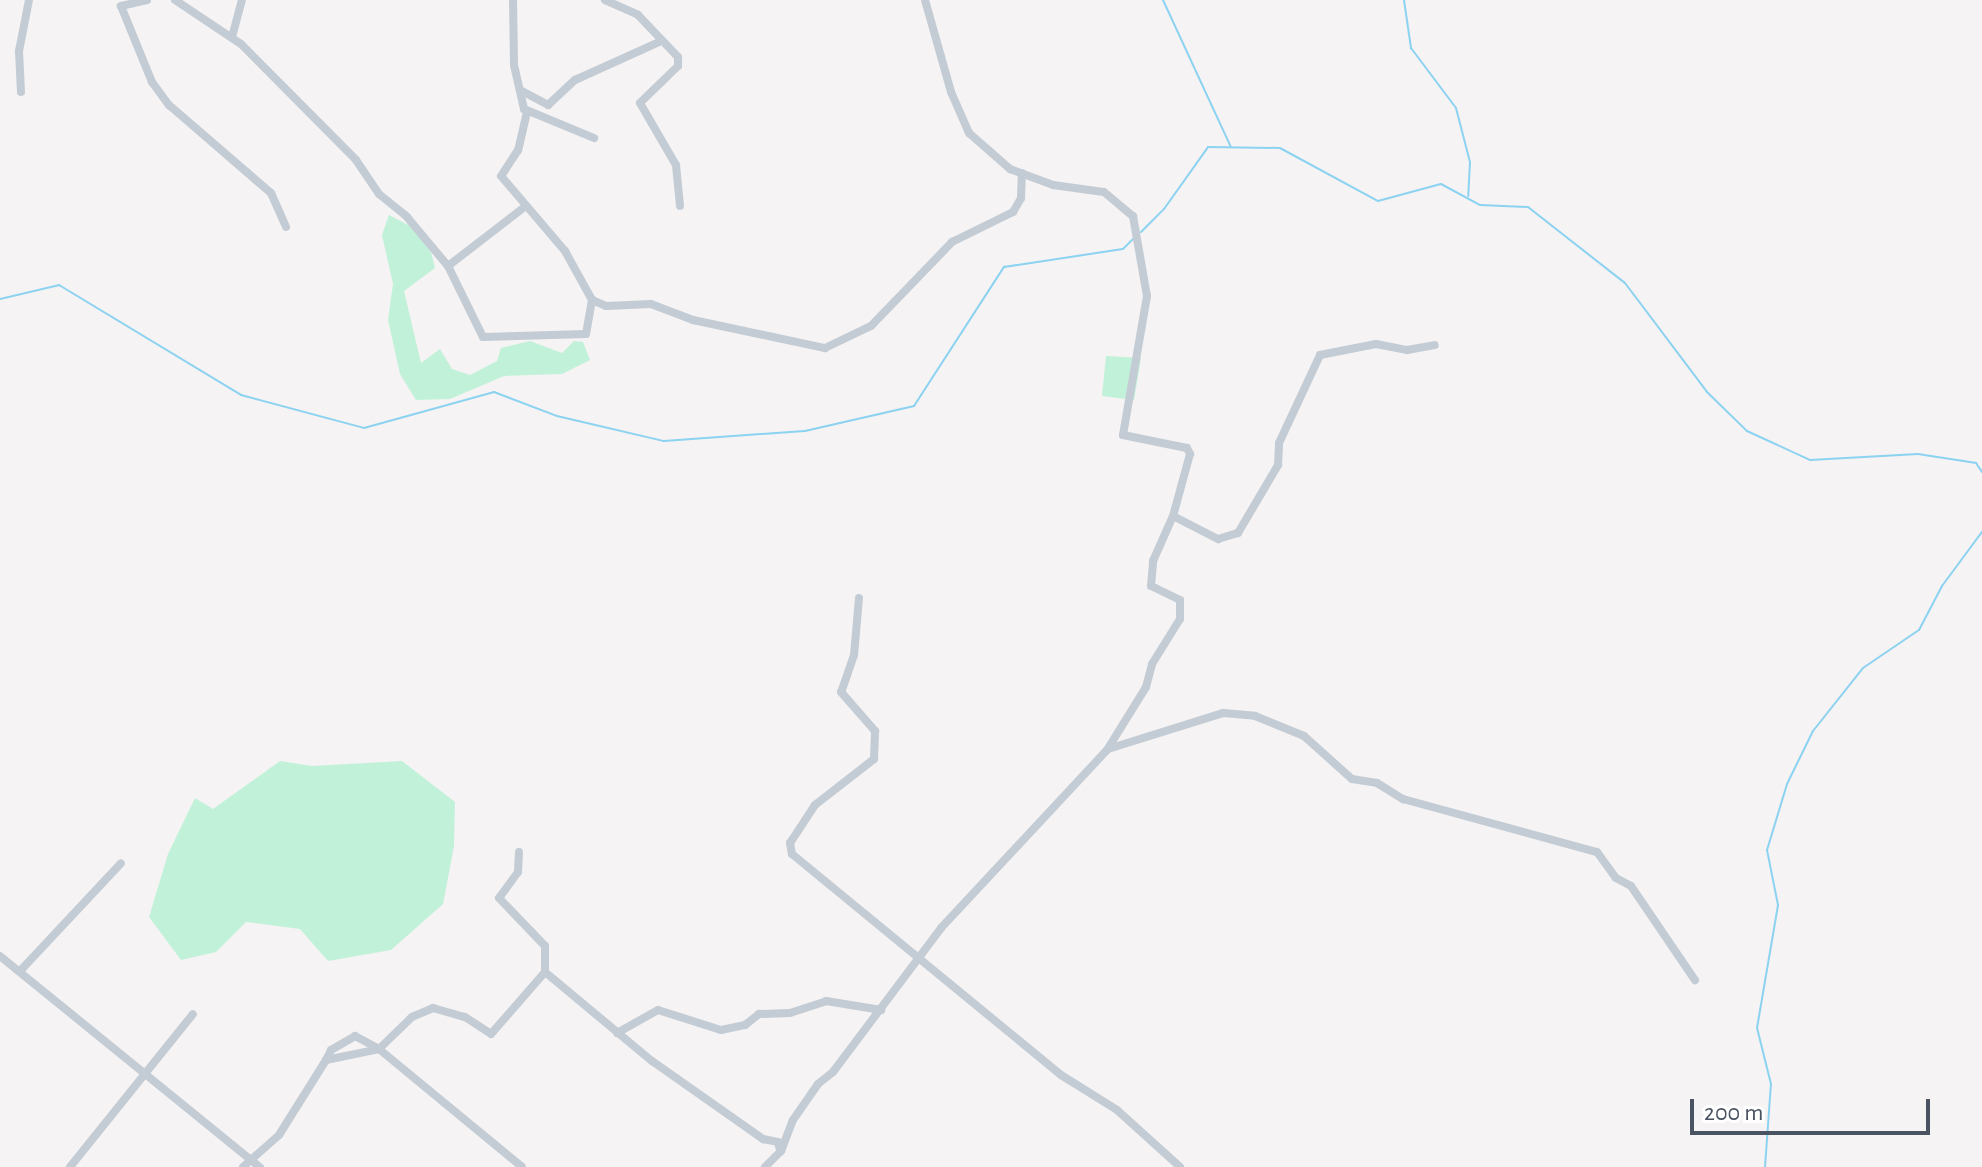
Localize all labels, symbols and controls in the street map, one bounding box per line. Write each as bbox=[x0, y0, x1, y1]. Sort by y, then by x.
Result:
scale bar bbox=[1694, 1083, 1934, 1133]
text: 200 m bbox=[1704, 1101, 1763, 1125]

